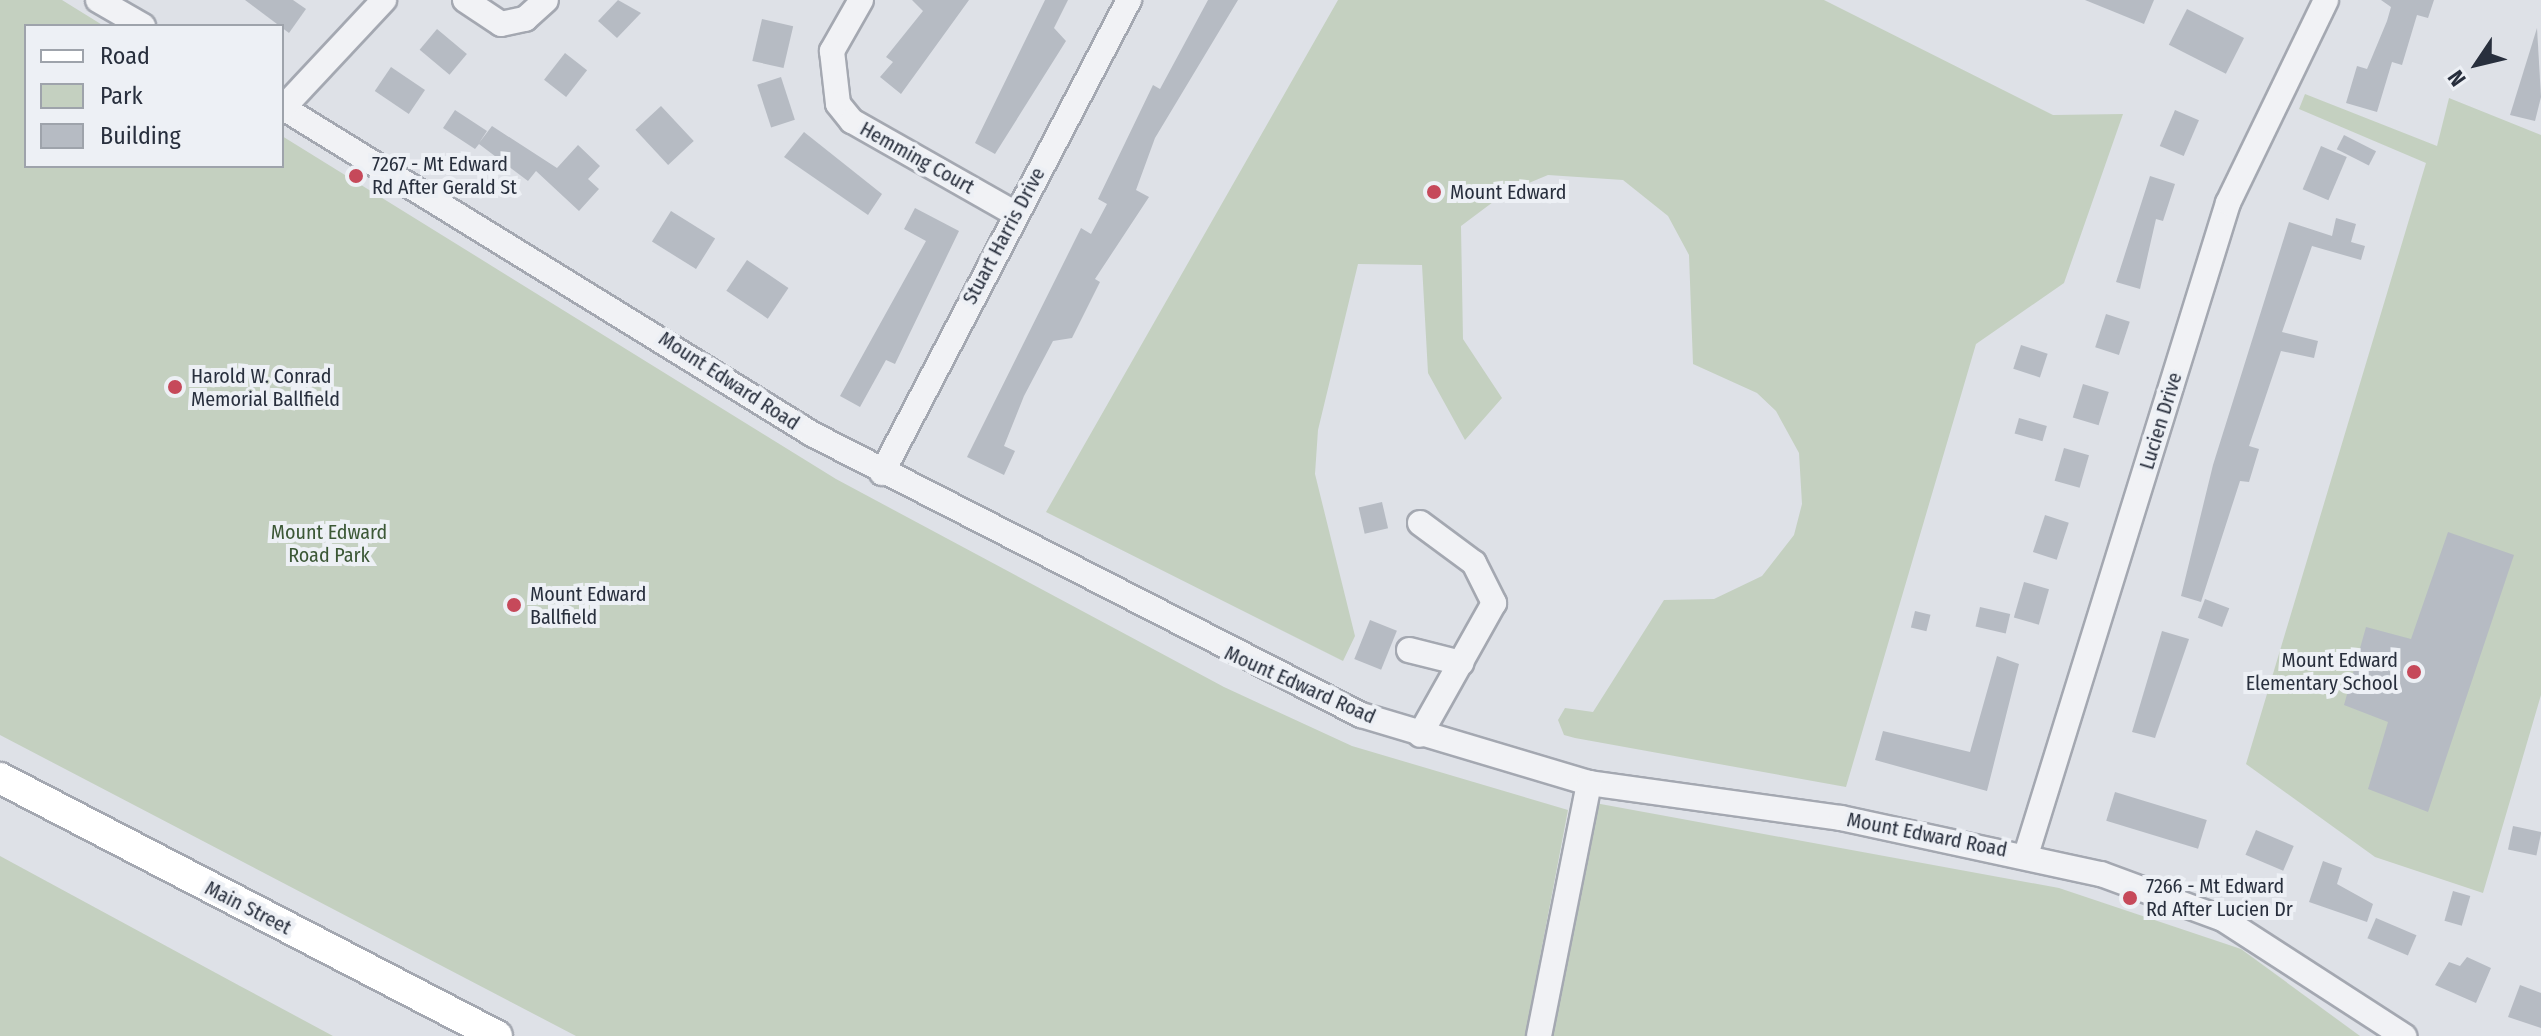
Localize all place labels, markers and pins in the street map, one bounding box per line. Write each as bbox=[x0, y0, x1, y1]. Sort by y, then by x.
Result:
place label: 7267 - Mt Edward Rd After Gerald St bbox=[372, 152, 517, 199]
marker: 7267 - Mt Edward Rd After Gerald St bbox=[347, 167, 365, 185]
place label: Mount Edward bbox=[1450, 180, 1566, 204]
marker: Mount Edward bbox=[1425, 183, 1443, 201]
place label: Harold W. Conrad Memorial Ballfield bbox=[191, 364, 340, 411]
marker: Harold W. Conrad Memorial Ballfield bbox=[166, 378, 184, 396]
place label: Mount Edward Ballfield bbox=[530, 582, 646, 629]
marker: Mount Edward Ballfield bbox=[505, 596, 523, 614]
place label: Mount Edward Elementary School bbox=[2246, 648, 2398, 695]
marker: Mount Edward Elementary School bbox=[2405, 663, 2423, 681]
place label: 7266 - Mt Edward Rd After Lucien Dr bbox=[2146, 874, 2293, 921]
marker: 7266 - Mt Edward Rd After Lucien Dr bbox=[2121, 889, 2139, 907]

